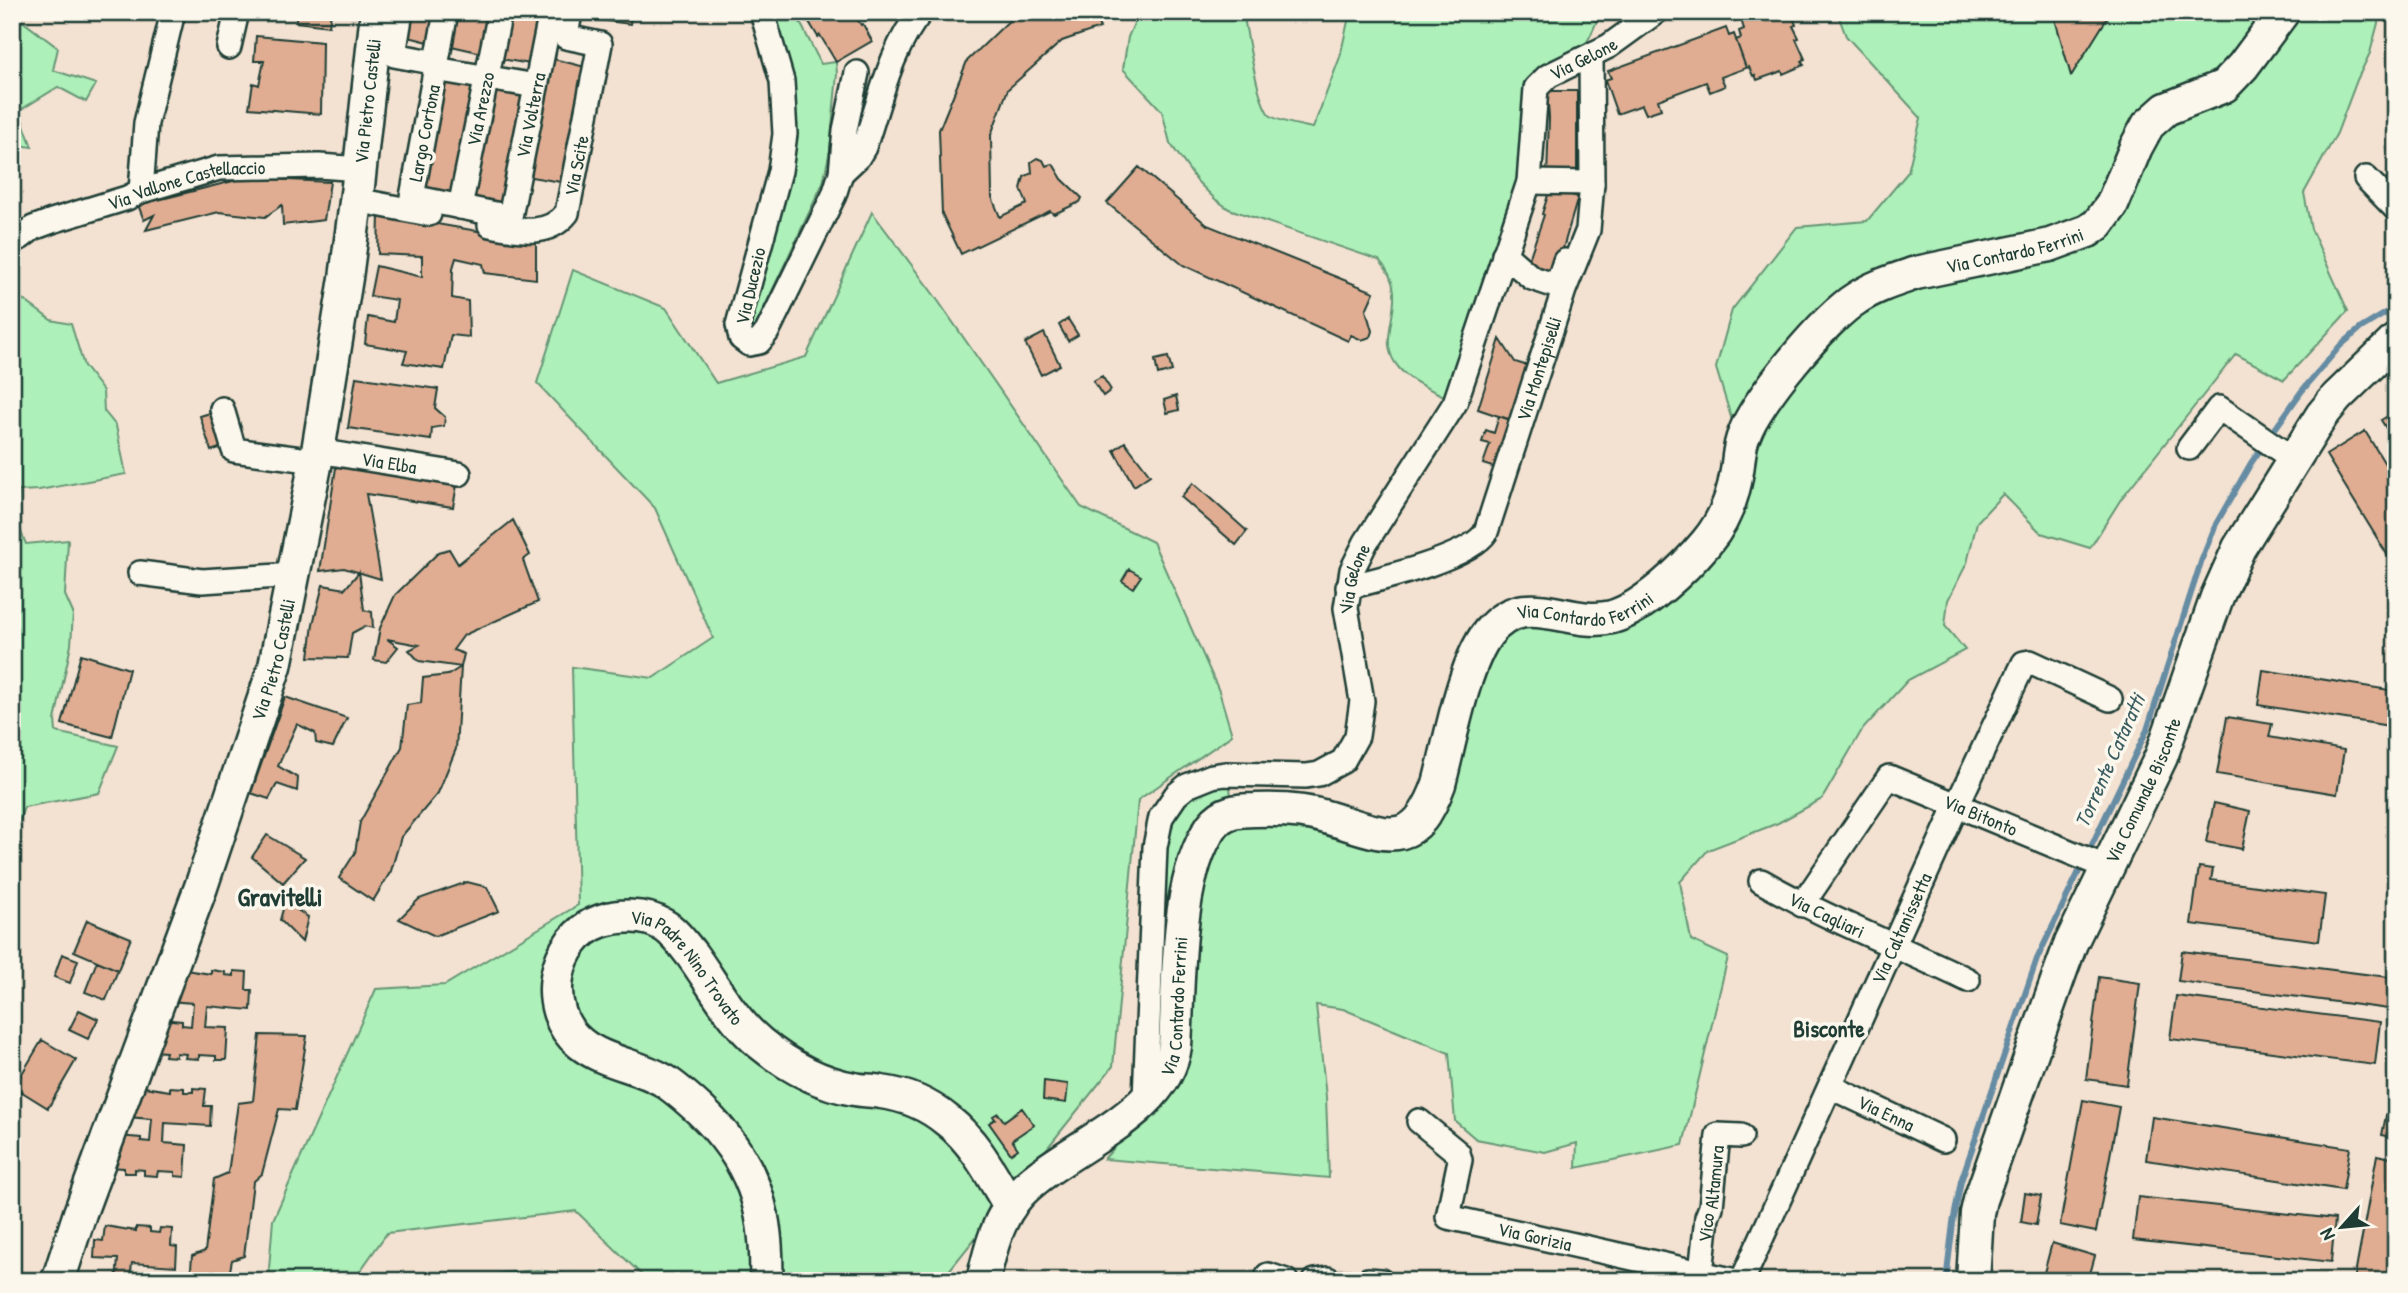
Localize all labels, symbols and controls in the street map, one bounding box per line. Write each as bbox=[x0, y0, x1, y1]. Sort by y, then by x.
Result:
street label: Via Gelone bbox=[1545, 31, 1623, 86]
street label: Via Pietro Castelli bbox=[348, 37, 387, 165]
street label: Via Arezzo bbox=[460, 69, 500, 148]
street label: Via Volterra bbox=[509, 70, 552, 160]
street label: Largo Cortona bbox=[402, 82, 446, 184]
street label: Via Scite bbox=[558, 133, 595, 198]
street label: Via Vallone Castellaccio bbox=[104, 154, 266, 216]
street label: Via Contardo Ferrini bbox=[1944, 221, 2087, 279]
street label: Via Ducezio bbox=[729, 245, 772, 327]
street label: Via Montepiselli bbox=[1510, 313, 1568, 424]
street label: Via Elba bbox=[360, 445, 419, 480]
street label: Via Gelone bbox=[1332, 539, 1376, 616]
street label: Via Contardo Ferrini bbox=[1514, 585, 1658, 632]
street label: Via Pietro Castelli bbox=[245, 596, 301, 724]
water label: Torrente Cataratti bbox=[2067, 687, 2153, 832]
street label: Via Comunale Bisconte bbox=[2099, 714, 2187, 867]
street label: Via Bitonto bbox=[1940, 788, 2022, 842]
street label: Via Caltanissetta bbox=[1865, 868, 1938, 988]
district label: Gravitelli bbox=[237, 879, 323, 914]
street label: Via Cagliari bbox=[1784, 885, 1869, 944]
street label: Via Padre Nino Trovato bbox=[630, 903, 750, 1031]
street label: Via Contardo Ferrini bbox=[1153, 935, 1194, 1081]
district label: Bisconte bbox=[1793, 1013, 1866, 1044]
street label: Via Enna bbox=[1854, 1089, 1919, 1138]
street label: Vico Altamura bbox=[1691, 1144, 1730, 1244]
north arrow bbox=[2306, 1192, 2376, 1262]
street label: Via Gorizia bbox=[1495, 1215, 1575, 1257]
text: N bbox=[2313, 1224, 2341, 1245]

